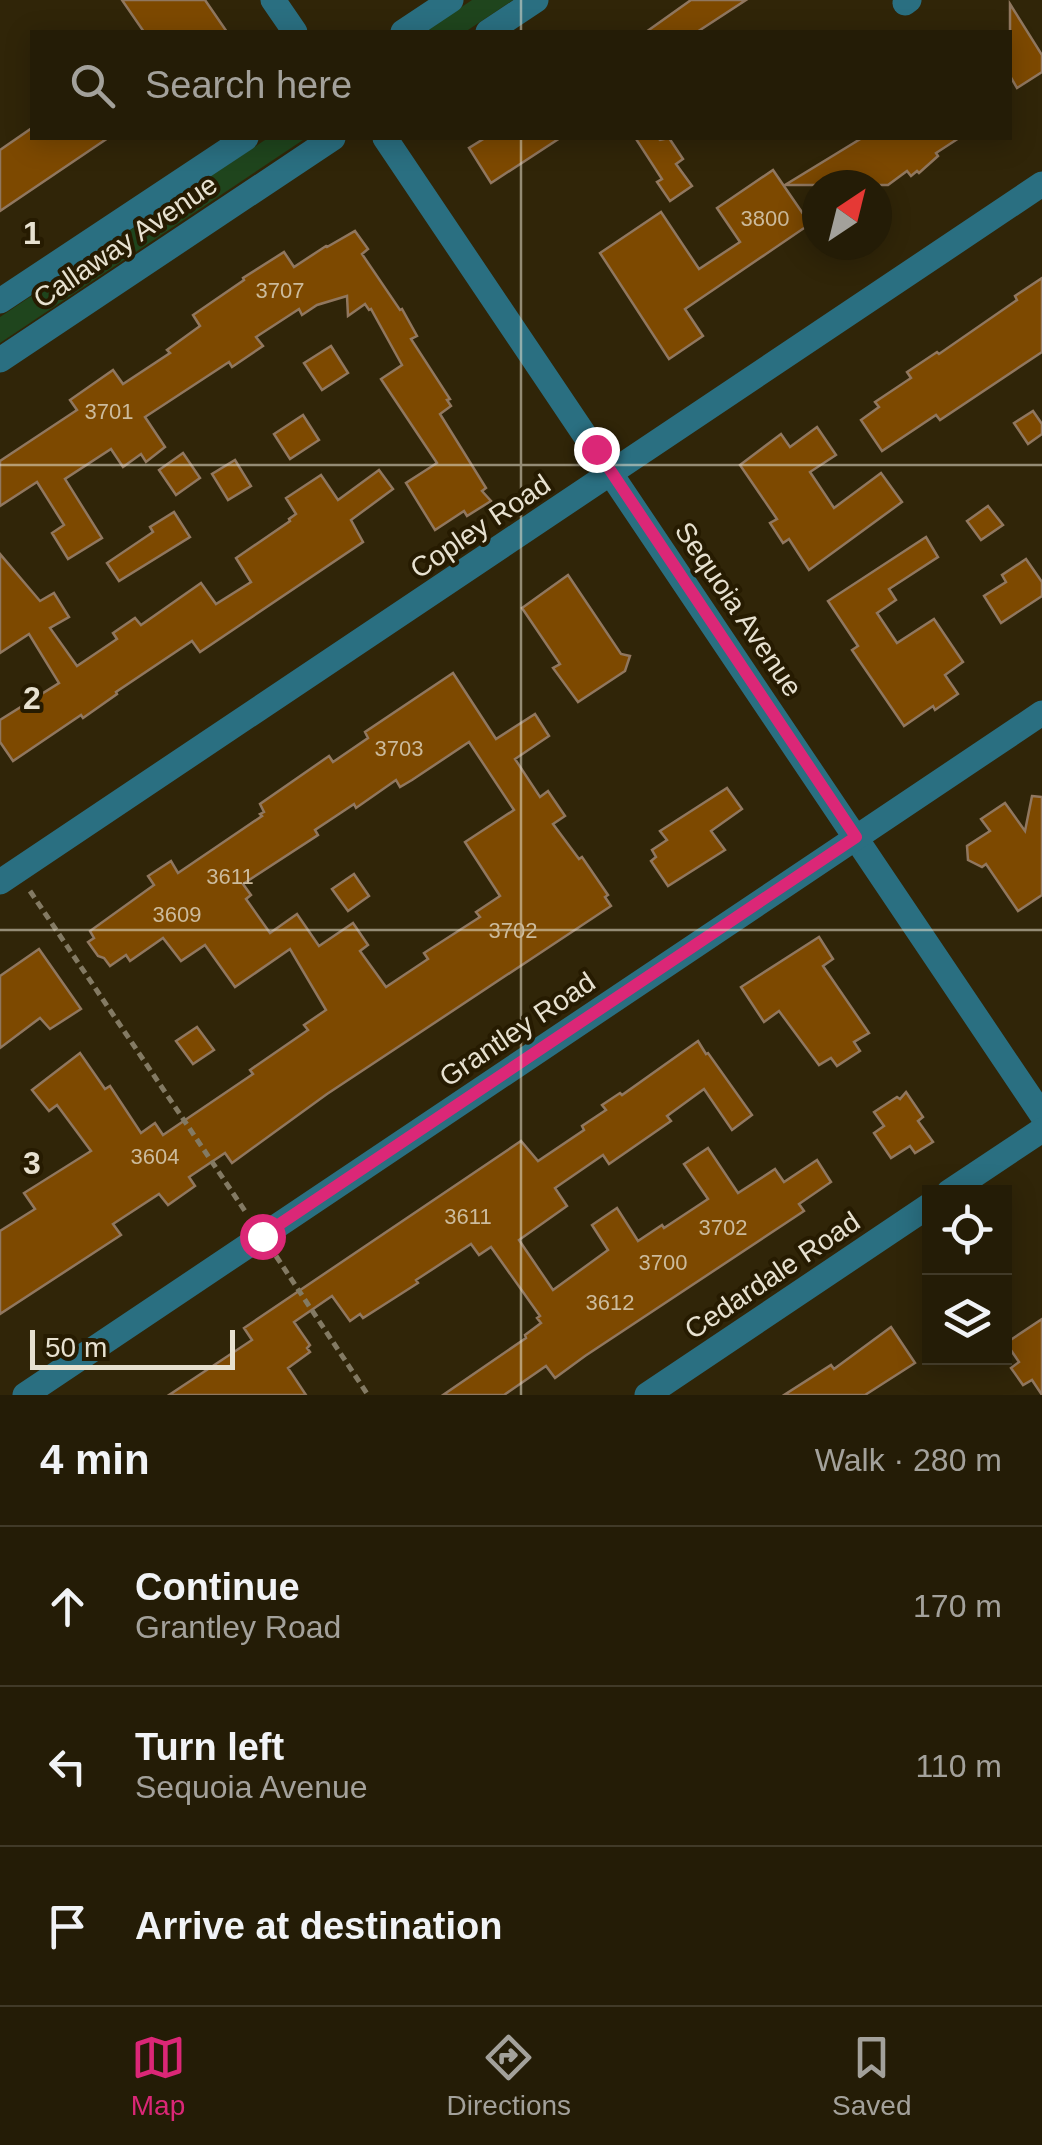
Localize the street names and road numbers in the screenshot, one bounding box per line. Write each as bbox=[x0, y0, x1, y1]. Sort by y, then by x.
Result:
street label: Callaway Avenue bbox=[28, 169, 223, 314]
street label: Copley Road bbox=[405, 468, 556, 585]
street label: Sequoia Avenue bbox=[669, 516, 808, 702]
street label: Grantley Road bbox=[434, 966, 601, 1093]
street label: Cedardale Road bbox=[679, 1206, 865, 1345]

